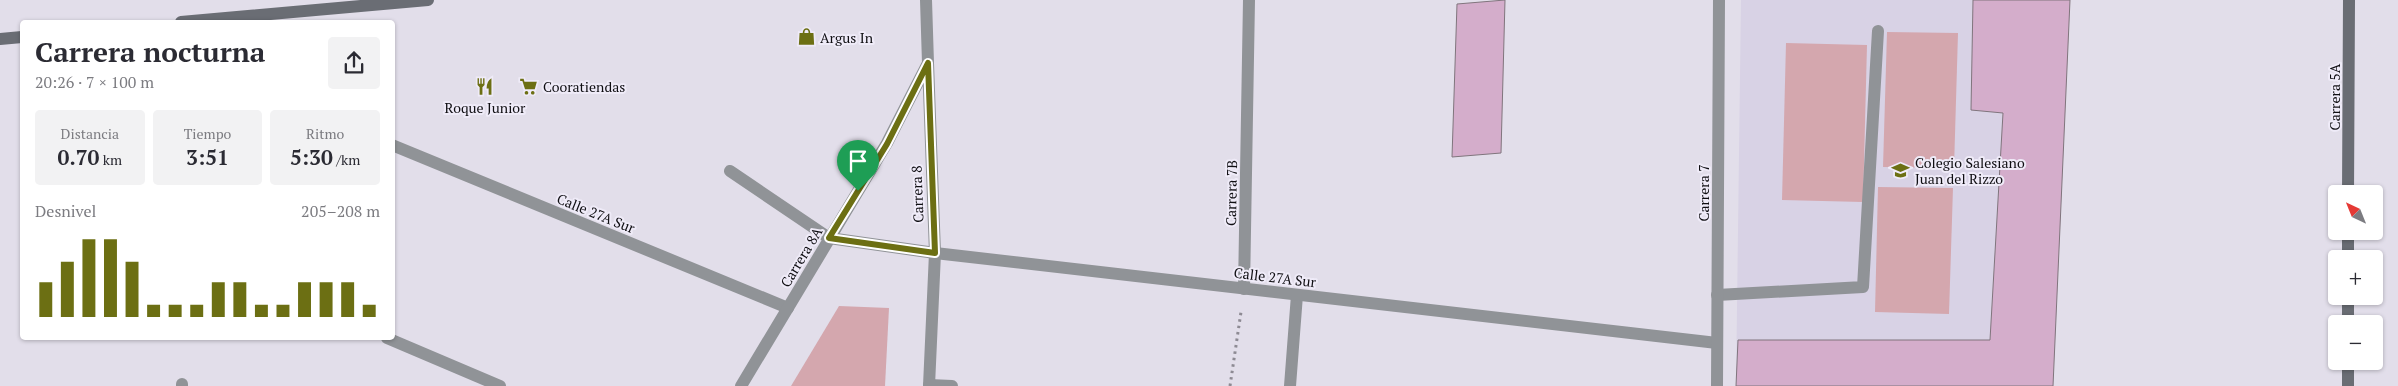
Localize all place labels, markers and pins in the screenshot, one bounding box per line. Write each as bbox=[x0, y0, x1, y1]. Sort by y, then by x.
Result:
shop icon: Argus In bbox=[796, 27, 816, 47]
place label: Argus In bbox=[820, 28, 874, 47]
supermarket icon: Cooratiendas bbox=[519, 76, 539, 96]
restaurant icon: Roque Junior bbox=[475, 77, 495, 97]
place label: Cooratiendas bbox=[543, 77, 625, 96]
place label: Roque Junior bbox=[444, 98, 526, 117]
pin bbox=[837, 140, 879, 191]
place label: Colegio Salesiano Juan del Rizzo bbox=[1915, 153, 2025, 188]
school or university icon: Colegio Salesiano Juan del Rizzo bbox=[1891, 160, 1911, 180]

